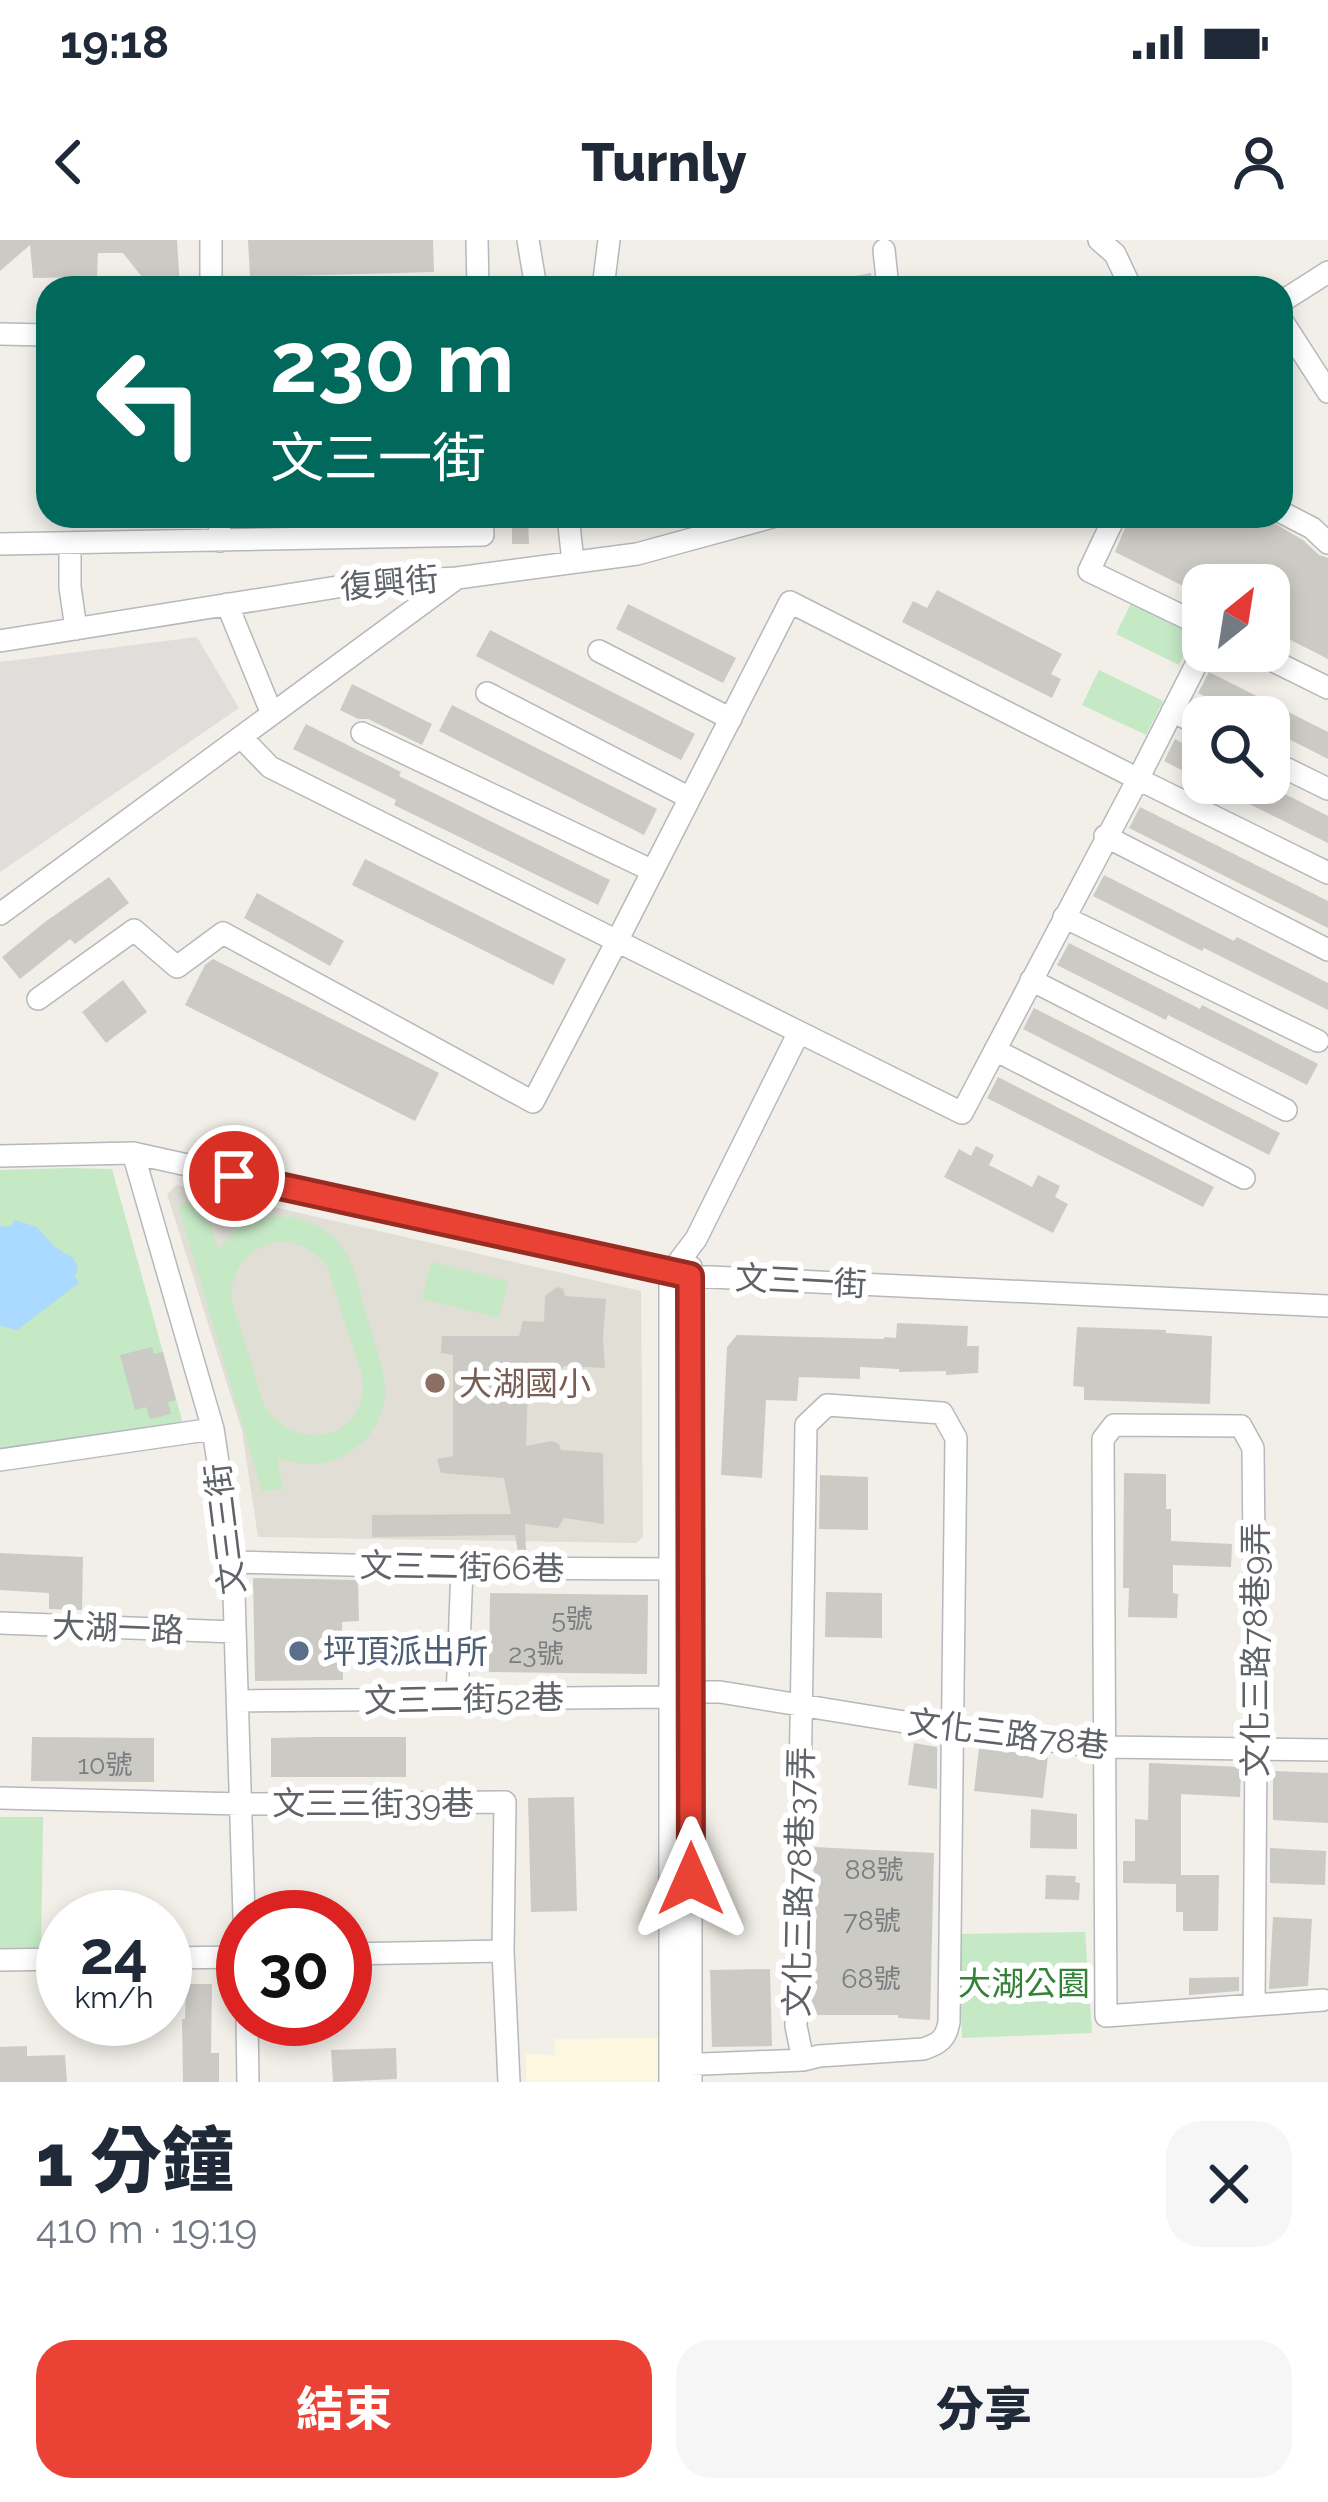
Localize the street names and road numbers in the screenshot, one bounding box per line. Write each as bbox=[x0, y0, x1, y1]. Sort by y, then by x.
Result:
street label: 復興街 bbox=[338, 559, 440, 607]
street label: 文三一街 bbox=[734, 1258, 868, 1304]
street label: 文三三街 bbox=[198, 1461, 252, 1597]
street label: 文化三路78巷9弄 bbox=[1236, 1523, 1275, 1777]
street label: 文三二街66巷 bbox=[359, 1546, 565, 1588]
street label: 大湖一路 bbox=[51, 1606, 185, 1650]
street label: 文三二街52巷 bbox=[364, 1678, 564, 1720]
street label: 文化三路78巷 bbox=[905, 1702, 1111, 1766]
street label: 文化三路78巷37弄 bbox=[777, 1747, 821, 2017]
street label: 文三三街39巷 bbox=[272, 1784, 474, 1823]

